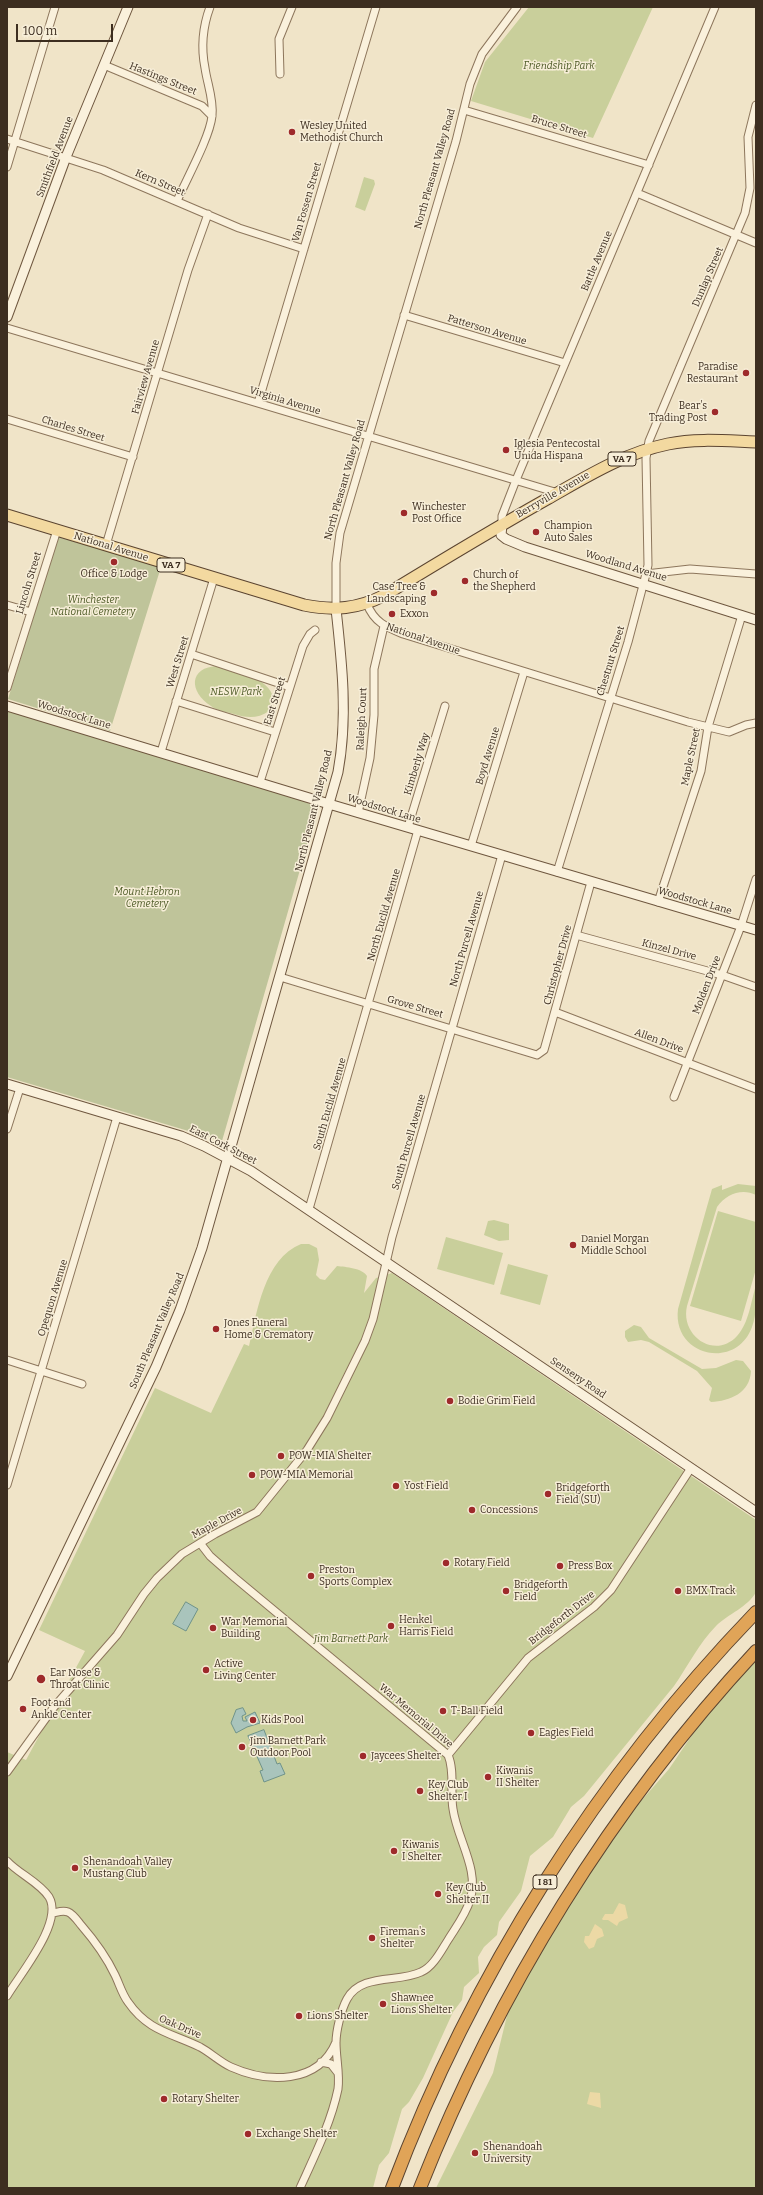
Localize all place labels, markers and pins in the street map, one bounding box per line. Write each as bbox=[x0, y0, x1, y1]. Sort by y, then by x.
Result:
place label: Wesley United Methodist Church bbox=[300, 120, 383, 144]
marker: Wesley United Methodist Church bbox=[287, 127, 297, 137]
place label: Paradise Restaurant bbox=[687, 361, 738, 384]
marker: Paradise Restaurant bbox=[741, 368, 751, 378]
place label: Bear's Trading Post bbox=[649, 400, 707, 424]
marker: Bear's Trading Post bbox=[710, 407, 720, 417]
place label: Iglesia Pentecostal Unida Hispana bbox=[514, 438, 600, 462]
marker: Iglesia Pentecostal Unida Hispana bbox=[501, 445, 511, 455]
place label: Winchester Post Office bbox=[412, 501, 466, 524]
marker: Winchester Post Office bbox=[399, 508, 409, 518]
place label: Champion Auto Sales bbox=[544, 520, 593, 544]
marker: Champion Auto Sales bbox=[531, 527, 541, 537]
marker: Office & Lodge bbox=[109, 557, 119, 567]
place label: Office & Lodge bbox=[81, 568, 147, 580]
place label: Church of the Shepherd bbox=[473, 569, 536, 592]
marker: Church of the Shepherd bbox=[460, 576, 470, 586]
place label: Case Tree & Landscaping bbox=[367, 581, 426, 604]
marker: Case Tree & Landscaping bbox=[429, 588, 439, 598]
place label: Exxon bbox=[400, 608, 429, 620]
marker: Exxon bbox=[387, 609, 397, 619]
place label: Daniel Morgan Middle School bbox=[581, 1233, 649, 1256]
marker: Daniel Morgan Middle School bbox=[568, 1240, 578, 1250]
place label: Jones Funeral Home & Crematory bbox=[224, 1317, 313, 1340]
marker: Jones Funeral Home & Crematory bbox=[211, 1324, 221, 1334]
place label: Bodie Grim Field bbox=[458, 1395, 535, 1407]
marker: Bodie Grim Field bbox=[445, 1396, 455, 1406]
place label: POW-MIA Shelter bbox=[289, 1450, 371, 1462]
marker: POW-MIA Shelter bbox=[276, 1451, 286, 1461]
place label: POW-MIA Memorial bbox=[260, 1469, 353, 1481]
marker: POW-MIA Memorial bbox=[247, 1470, 257, 1480]
place label: Yost Field bbox=[404, 1480, 449, 1492]
marker: Yost Field bbox=[391, 1481, 401, 1491]
place label: Bridgeforth Field (SU) bbox=[556, 1482, 610, 1506]
marker: Bridgeforth Field (SU) bbox=[543, 1489, 553, 1499]
place label: Concessions bbox=[480, 1504, 538, 1516]
marker: Concessions bbox=[467, 1505, 477, 1515]
place label: Rotary Field bbox=[454, 1557, 510, 1569]
marker: Rotary Field bbox=[441, 1558, 451, 1568]
place label: Press Box bbox=[568, 1560, 612, 1572]
marker: Press Box bbox=[555, 1561, 565, 1571]
place label: Preston Sports Complex bbox=[319, 1564, 392, 1588]
marker: Preston Sports Complex bbox=[306, 1571, 316, 1581]
place label: Bridgeforth Field bbox=[514, 1579, 568, 1602]
place label: BMX Track bbox=[686, 1585, 736, 1597]
marker: Bridgeforth Field bbox=[501, 1586, 511, 1596]
marker: BMX Track bbox=[673, 1586, 683, 1596]
place label: Henkel Harris Field bbox=[399, 1614, 453, 1638]
place label: War Memorial Building bbox=[221, 1616, 287, 1640]
marker: Henkel Harris Field bbox=[386, 1621, 396, 1631]
marker: War Memorial Building bbox=[208, 1623, 218, 1633]
place label: Active Living Center bbox=[214, 1658, 276, 1682]
marker: Active Living Center bbox=[201, 1665, 211, 1675]
place label: Ear Nose & Throat Clinic bbox=[50, 1667, 109, 1690]
marker: Ear Nose & Throat Clinic bbox=[35, 1673, 47, 1685]
place label: Foot and Ankle Center bbox=[31, 1697, 91, 1720]
marker: Foot and Ankle Center bbox=[18, 1704, 28, 1714]
place label: T-Ball Field bbox=[451, 1705, 503, 1717]
marker: T-Ball Field bbox=[438, 1706, 448, 1716]
place label: Kids Pool bbox=[261, 1714, 304, 1726]
marker: Kids Pool bbox=[248, 1715, 258, 1725]
place label: Eagles Field bbox=[539, 1727, 594, 1739]
marker: Eagles Field bbox=[526, 1728, 536, 1738]
place label: Jim Barnett Park Outdoor Pool bbox=[250, 1735, 326, 1758]
marker: Jim Barnett Park Outdoor Pool bbox=[237, 1742, 247, 1752]
place label: Jaycees Shelter bbox=[371, 1750, 441, 1762]
marker: Jaycees Shelter bbox=[358, 1751, 368, 1761]
place label: Kiwanis II Shelter bbox=[496, 1765, 539, 1788]
marker: Kiwanis II Shelter bbox=[483, 1772, 493, 1782]
place label: Key Club Shelter I bbox=[428, 1779, 468, 1802]
marker: Key Club Shelter I bbox=[415, 1786, 425, 1796]
place label: Kiwanis I Shelter bbox=[402, 1839, 441, 1862]
marker: Kiwanis I Shelter bbox=[389, 1846, 399, 1856]
place label: Shenandoah Valley Mustang Club bbox=[83, 1856, 172, 1880]
marker: Shenandoah Valley Mustang Club bbox=[70, 1863, 80, 1873]
place label: Key Club Shelter II bbox=[446, 1882, 489, 1906]
marker: Key Club Shelter II bbox=[433, 1889, 443, 1899]
place label: Fireman's Shelter bbox=[380, 1926, 426, 1950]
marker: Fireman's Shelter bbox=[367, 1933, 377, 1943]
place label: Shawnee Lions Shelter bbox=[391, 1992, 452, 2016]
marker: Shawnee Lions Shelter bbox=[378, 1999, 388, 2009]
place label: Lions Shelter bbox=[307, 2010, 368, 2022]
marker: Lions Shelter bbox=[294, 2011, 304, 2021]
place label: Rotary Shelter bbox=[172, 2093, 239, 2105]
marker: Rotary Shelter bbox=[159, 2094, 169, 2104]
place label: Exchange Shelter bbox=[256, 2128, 337, 2140]
marker: Exchange Shelter bbox=[243, 2129, 253, 2139]
place label: Shenandoah University bbox=[483, 2141, 542, 2164]
marker: Shenandoah University bbox=[470, 2148, 480, 2158]

